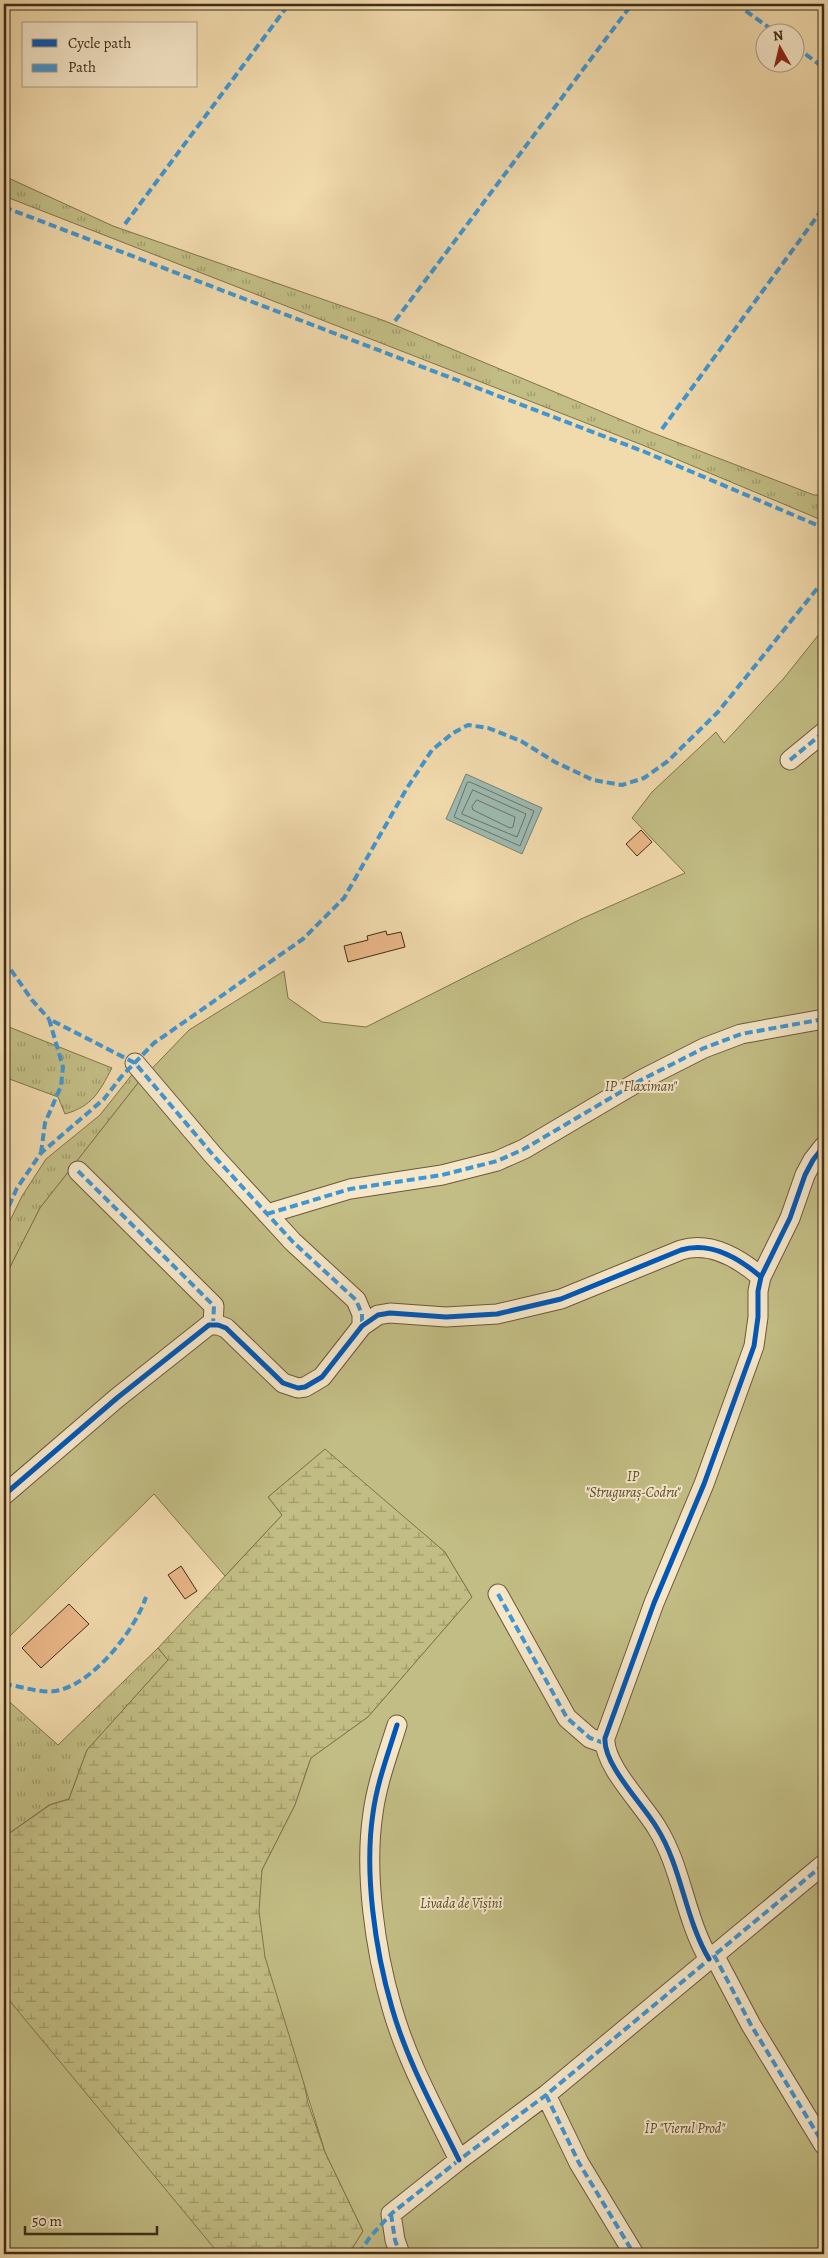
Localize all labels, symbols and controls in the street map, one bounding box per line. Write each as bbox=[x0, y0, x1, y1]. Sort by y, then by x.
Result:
legend bbox=[22, 22, 198, 88]
north arrow bbox=[756, 22, 806, 72]
text: N bbox=[772, 26, 785, 46]
text: Cycle path bbox=[68, 33, 131, 53]
text: Path bbox=[68, 57, 96, 77]
park label: IP "Flaximan" bbox=[605, 1077, 678, 1096]
park label: IP "Struguraș-Codru" bbox=[585, 1467, 681, 1502]
park label: Livada de Vișini bbox=[420, 1894, 502, 1913]
park label: ÎP "Vierul Prod" bbox=[645, 2119, 726, 2138]
scale bar bbox=[25, 2203, 158, 2235]
text: 50 m bbox=[32, 2211, 62, 2231]

